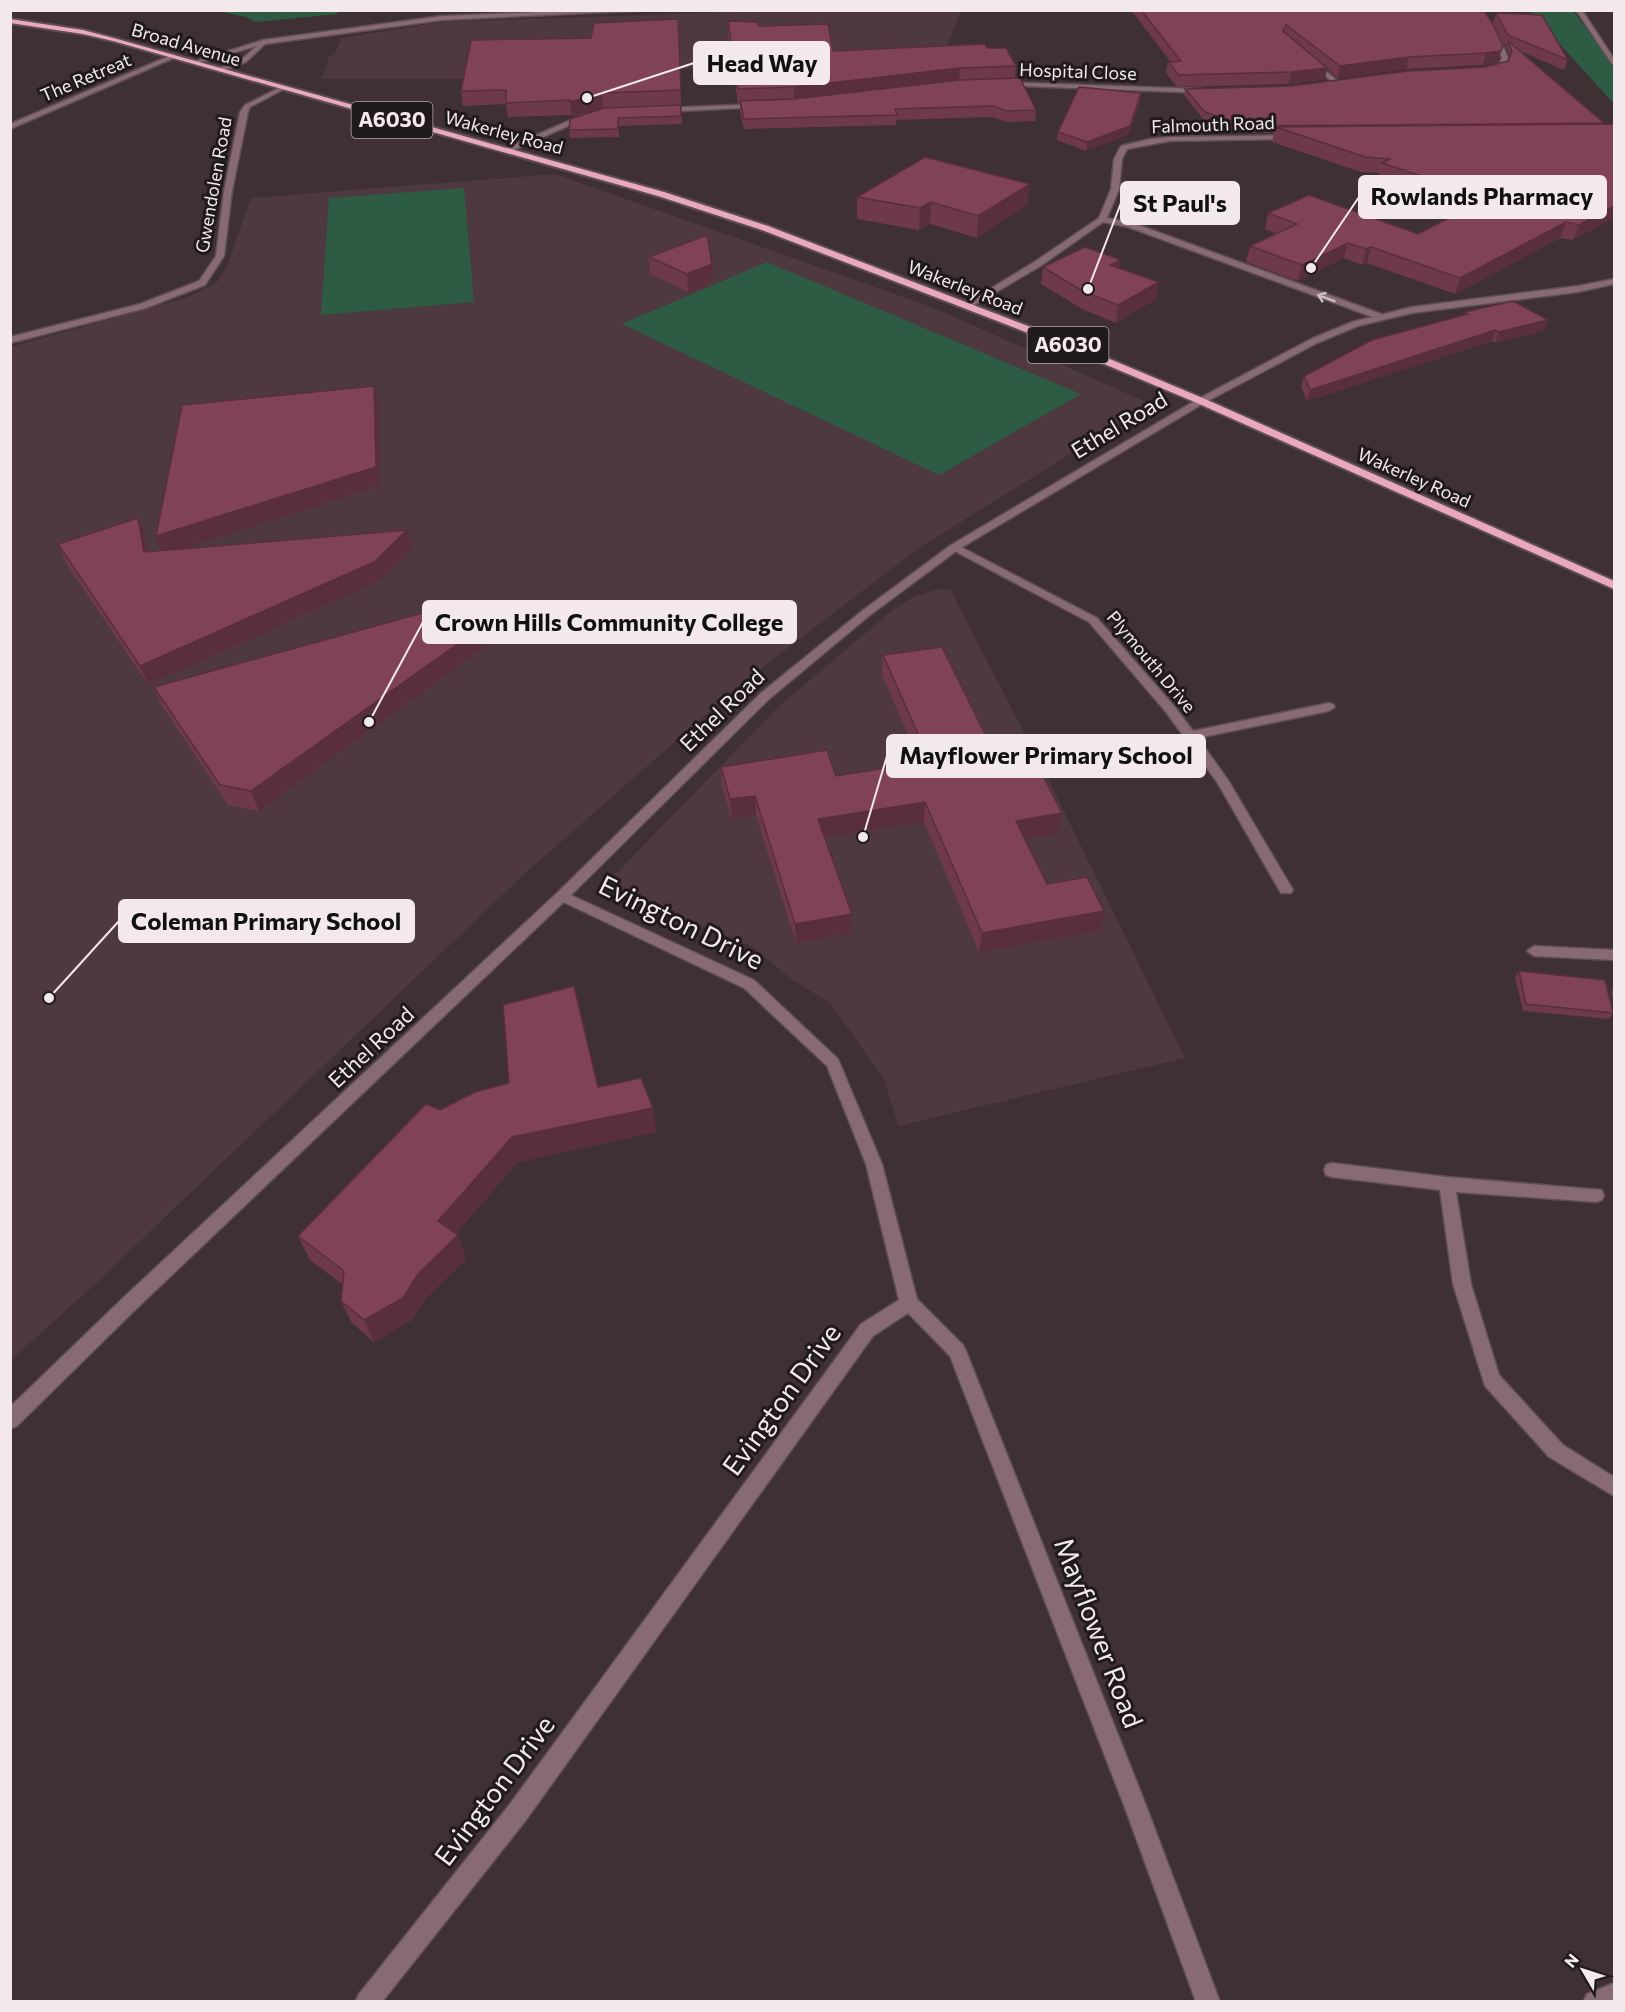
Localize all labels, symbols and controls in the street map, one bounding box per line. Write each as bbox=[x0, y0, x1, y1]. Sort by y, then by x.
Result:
street label: Broad Avenue bbox=[129, 18, 243, 70]
callout: Head Way bbox=[694, 42, 829, 84]
street label: The Retreat bbox=[37, 48, 134, 106]
text: Head Way bbox=[706, 48, 818, 77]
street label: Hospital Close bbox=[1019, 58, 1137, 84]
road number: A6030 bbox=[352, 102, 432, 138]
street label: Wakerley Road bbox=[443, 106, 566, 158]
street label: Falmouth Road bbox=[1151, 111, 1275, 137]
street label: Gwendolen Road bbox=[190, 115, 236, 255]
callout: Rowlands Pharmacy bbox=[1359, 176, 1606, 218]
text: Rowlands Pharmacy bbox=[1371, 181, 1593, 210]
callout: St Paul's bbox=[1121, 182, 1239, 224]
text: St Paul's bbox=[1133, 188, 1227, 217]
street label: Wakerley Road bbox=[905, 255, 1026, 319]
one-way arrow bbox=[1317, 291, 1336, 302]
road number: A6030 bbox=[1028, 327, 1108, 363]
street label: Ethel Road bbox=[1066, 385, 1172, 464]
street label: Wakerley Road bbox=[1354, 442, 1474, 512]
callout: Crown Hills Community College bbox=[423, 601, 796, 643]
street label: Plymouth Drive bbox=[1103, 606, 1201, 717]
text: Crown Hills Community College bbox=[435, 607, 783, 636]
street label: Ethel Road bbox=[674, 663, 770, 757]
callout: Mayflower Primary School bbox=[887, 735, 1205, 777]
text: Mayflower Primary School bbox=[899, 740, 1193, 769]
street label: Evington Drive bbox=[594, 868, 770, 976]
callout: Coleman Primary School bbox=[119, 900, 414, 942]
text: Coleman Primary School bbox=[131, 906, 401, 935]
street label: Ethel Road bbox=[322, 1000, 419, 1093]
street label: Evington Drive bbox=[715, 1317, 847, 1481]
street label: Mayflower Road bbox=[1048, 1533, 1151, 1732]
street label: Evington Drive bbox=[427, 1709, 561, 1872]
north arrow bbox=[1553, 1940, 1613, 2000]
text: N bbox=[1560, 1950, 1582, 1971]

